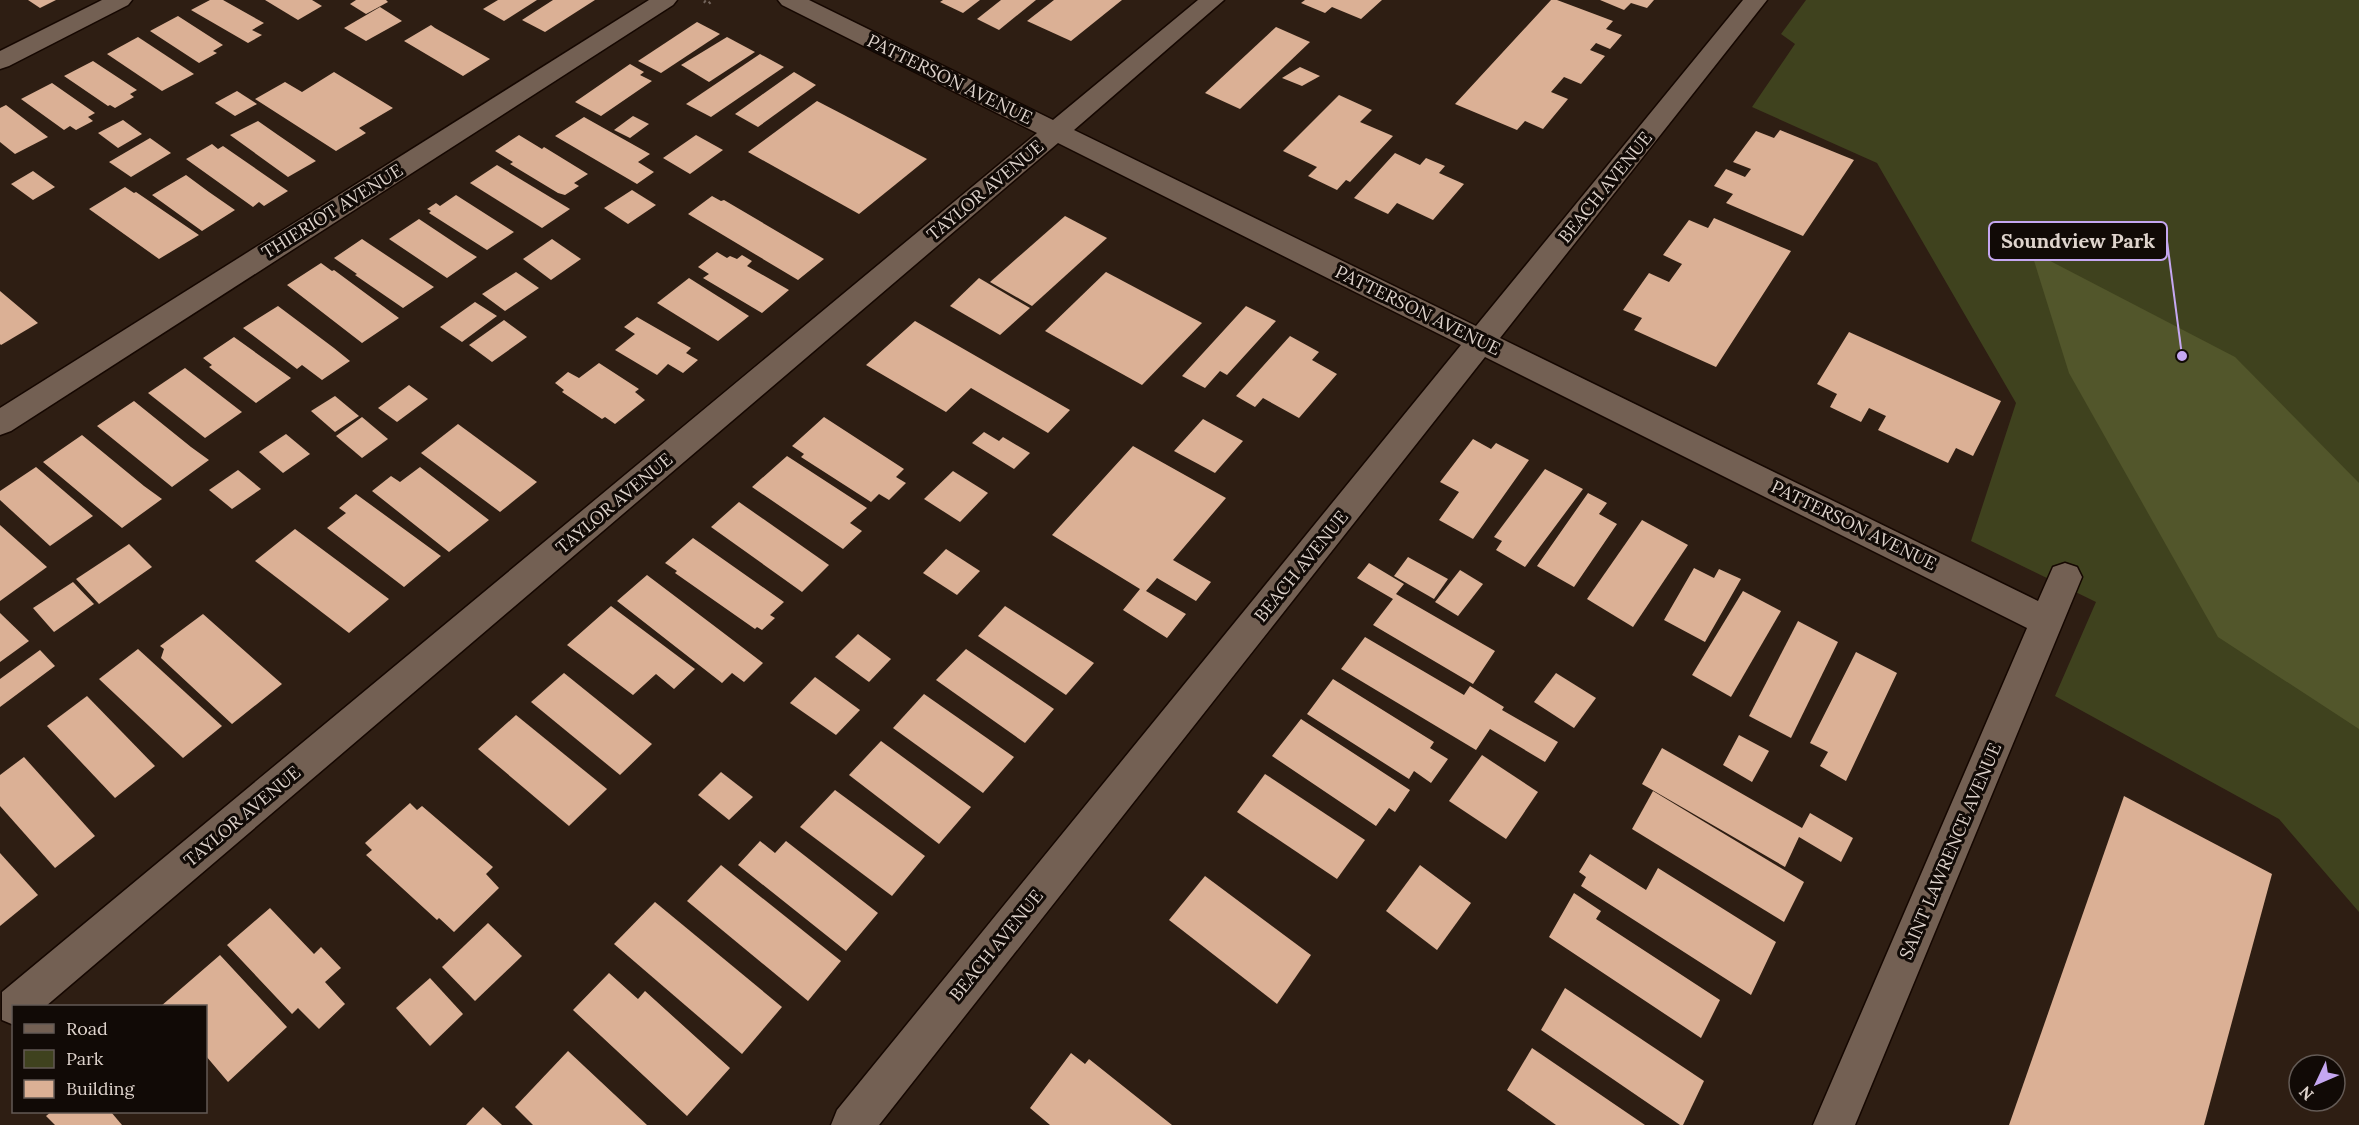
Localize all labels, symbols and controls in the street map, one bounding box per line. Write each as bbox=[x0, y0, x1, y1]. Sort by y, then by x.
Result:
street label: PATTERSON AVENUE bbox=[863, 29, 1037, 129]
street label: BEACH AVENUE bbox=[1553, 127, 1657, 247]
street label: TAYLOR AVENUE bbox=[922, 134, 1048, 246]
street label: THIERIOT AVENUE bbox=[257, 158, 407, 264]
callout: Soundview Park bbox=[1989, 222, 2167, 260]
text: Soundview Park bbox=[2001, 228, 2155, 253]
street label: PATTERSON AVENUE bbox=[1331, 260, 1505, 360]
street label: TAYLOR AVENUE bbox=[551, 447, 677, 559]
street label: PATTERSON AVENUE bbox=[1767, 475, 1941, 575]
street label: BEACH AVENUE bbox=[1249, 506, 1353, 626]
street label: SAINT LAWRENCE AVENUE bbox=[1894, 739, 2006, 963]
street label: TAYLOR AVENUE bbox=[179, 760, 305, 872]
street label: BEACH AVENUE bbox=[944, 885, 1048, 1005]
legend bbox=[12, 1005, 207, 1113]
text: Road bbox=[66, 1017, 108, 1040]
text: Park bbox=[66, 1047, 104, 1070]
north arrow bbox=[2287, 1053, 2347, 1113]
text: Building bbox=[66, 1077, 136, 1100]
text: N bbox=[2295, 1082, 2318, 1105]

